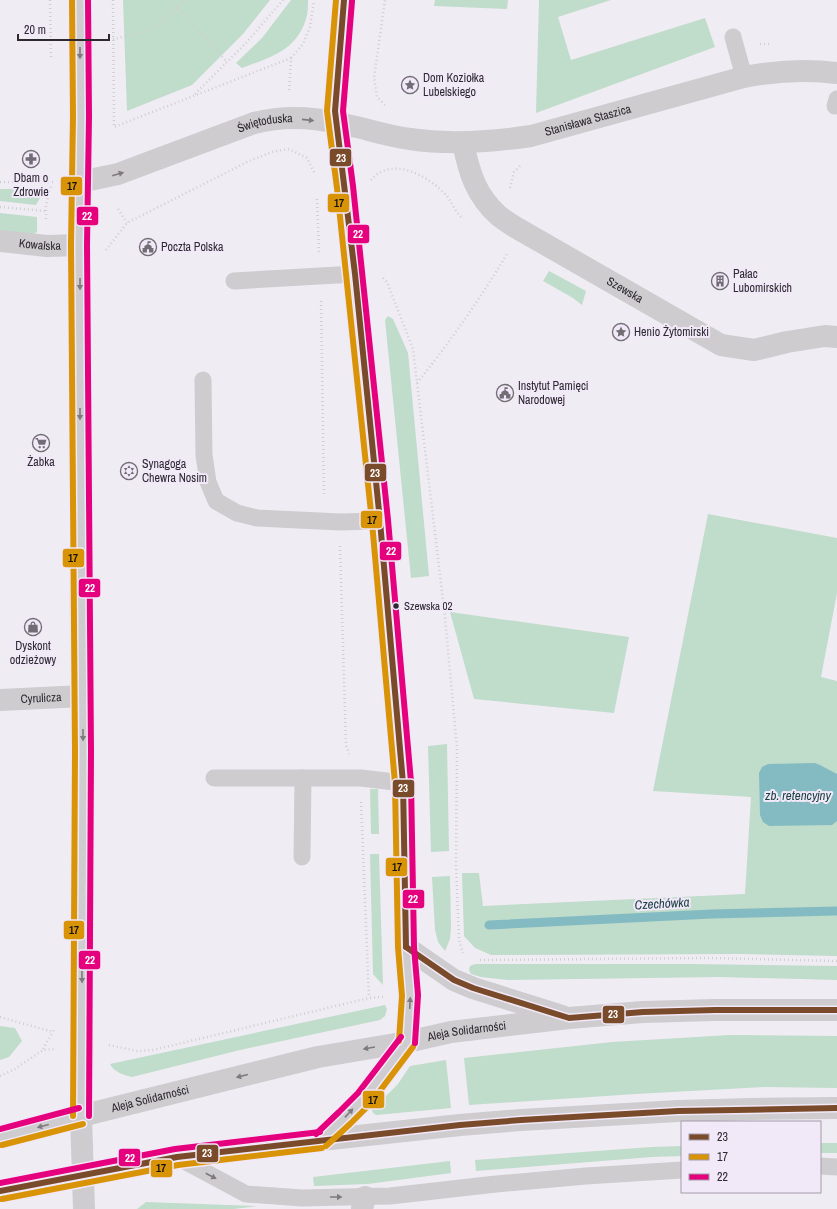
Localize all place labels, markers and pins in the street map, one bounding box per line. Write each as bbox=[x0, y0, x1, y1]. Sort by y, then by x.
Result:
place label: Dom Koziołka Lubelskiego bbox=[423, 70, 485, 100]
place icon: Dom Koziołka Lubelskiego bbox=[400, 75, 420, 95]
pharmacy icon: Dbam o Zdrowie bbox=[21, 149, 41, 169]
place label: Dbam o Zdrowie bbox=[13, 170, 49, 200]
public building icon: Poczta Polska bbox=[138, 237, 158, 257]
place label: Poczta Polska bbox=[161, 239, 224, 255]
place label: Pałac Lubomirskich bbox=[733, 266, 792, 296]
building icon: Pałac Lubomirskich bbox=[710, 271, 730, 291]
place icon: Henio Żytomirski bbox=[611, 322, 631, 342]
place label: Henio Żytomirski bbox=[634, 324, 709, 340]
place label: Instytut Pamięci Narodowej bbox=[518, 378, 589, 408]
public building icon: Instytut Pamięci Narodowej bbox=[495, 383, 515, 403]
supermarket icon: Żabka bbox=[31, 433, 51, 453]
place label: Żabka bbox=[27, 454, 55, 470]
place label: Synagoga Chewra Nosim bbox=[142, 456, 207, 486]
synagogue icon: Synagoga Chewra Nosim bbox=[119, 461, 139, 481]
place label: Szewska 02 bbox=[404, 599, 453, 613]
marker: Szewska 02 bbox=[391, 601, 401, 611]
shop icon: Dyskont odzieżowy bbox=[23, 617, 43, 637]
place label: Dyskont odzieżowy bbox=[10, 638, 56, 668]

